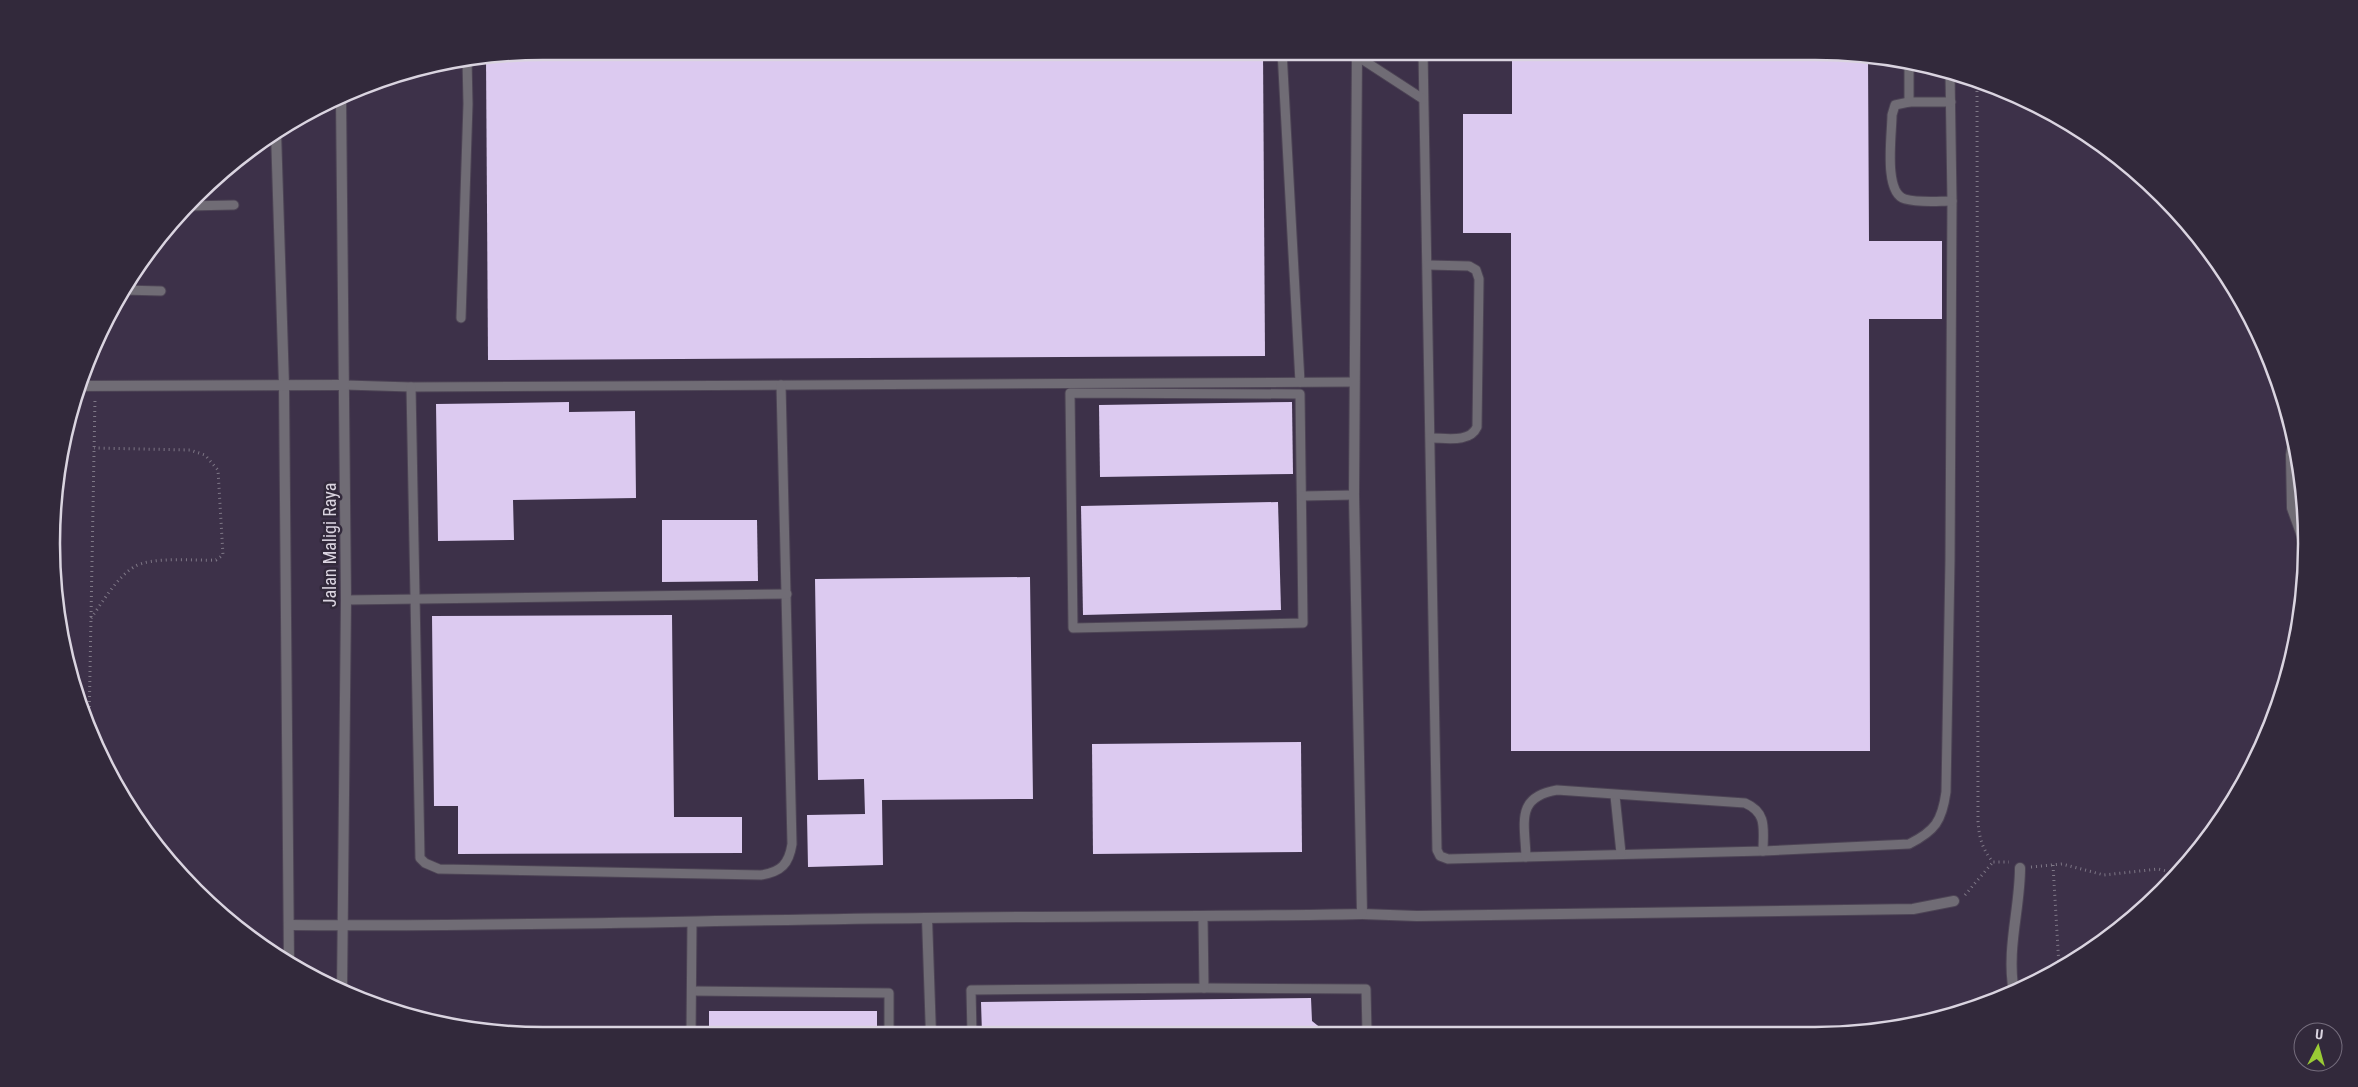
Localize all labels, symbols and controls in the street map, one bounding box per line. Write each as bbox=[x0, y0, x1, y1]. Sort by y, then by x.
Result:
street label: Jalan Maligi Raya bbox=[319, 483, 340, 607]
north arrow bbox=[2293, 1022, 2343, 1072]
text: U bbox=[2315, 1026, 2324, 1042]

